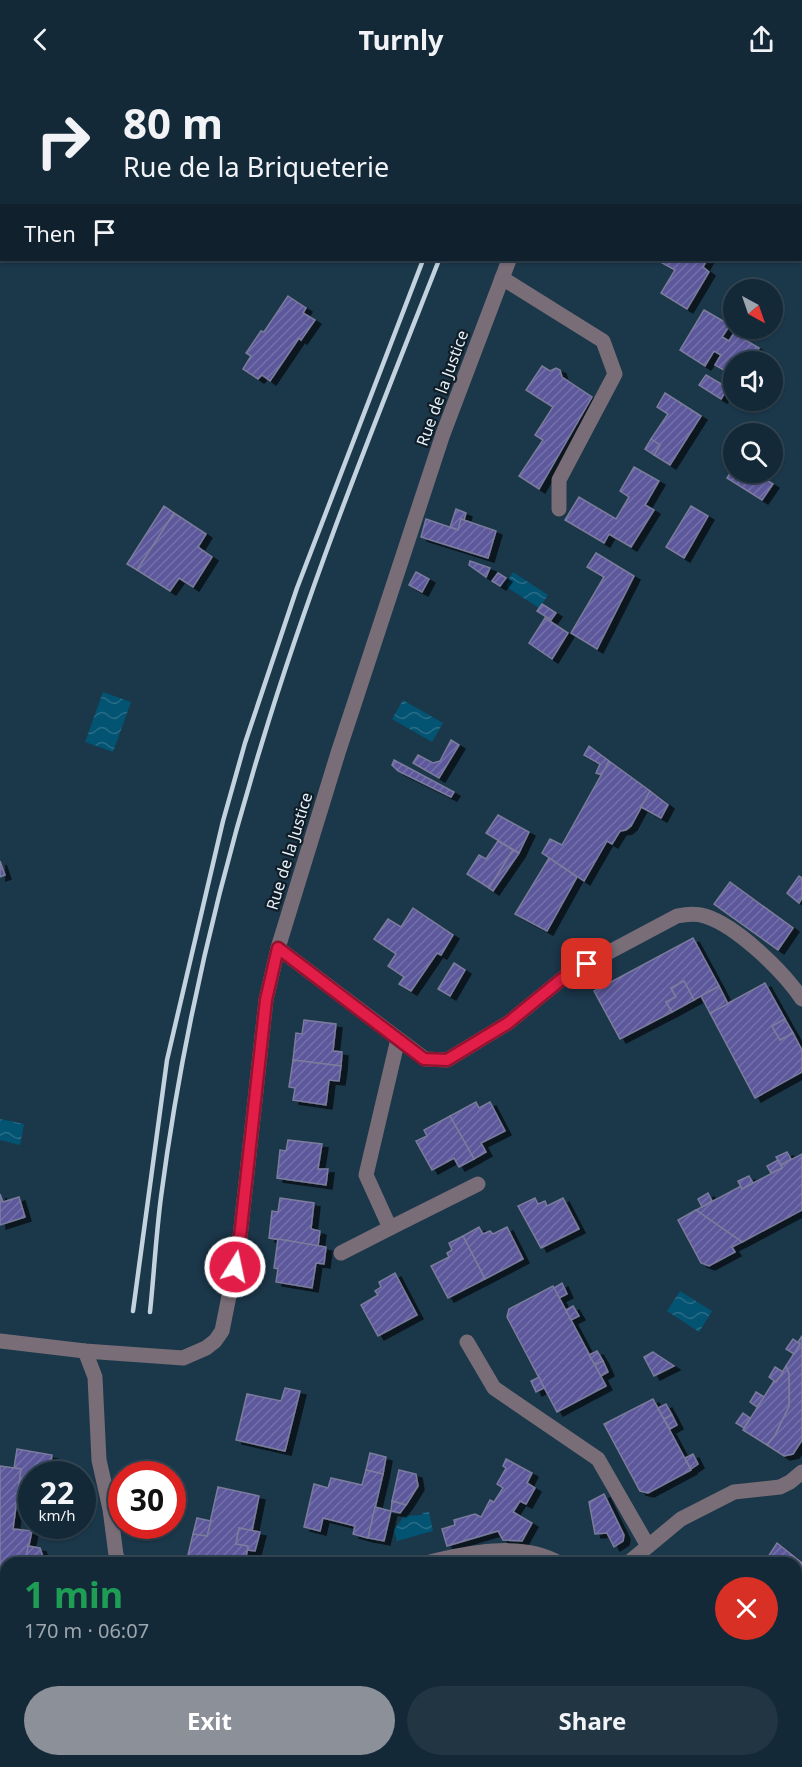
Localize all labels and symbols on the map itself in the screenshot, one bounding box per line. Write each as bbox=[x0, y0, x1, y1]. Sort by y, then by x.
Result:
north arrow bbox=[723, 279, 783, 339]
street label: Rue de la Justice bbox=[411, 327, 473, 449]
street label: Rue de la Justice bbox=[261, 790, 317, 912]
pin bbox=[561, 938, 612, 989]
position arrow bbox=[203, 1235, 267, 1299]
speed limit sign: 30 bbox=[108, 1461, 186, 1539]

